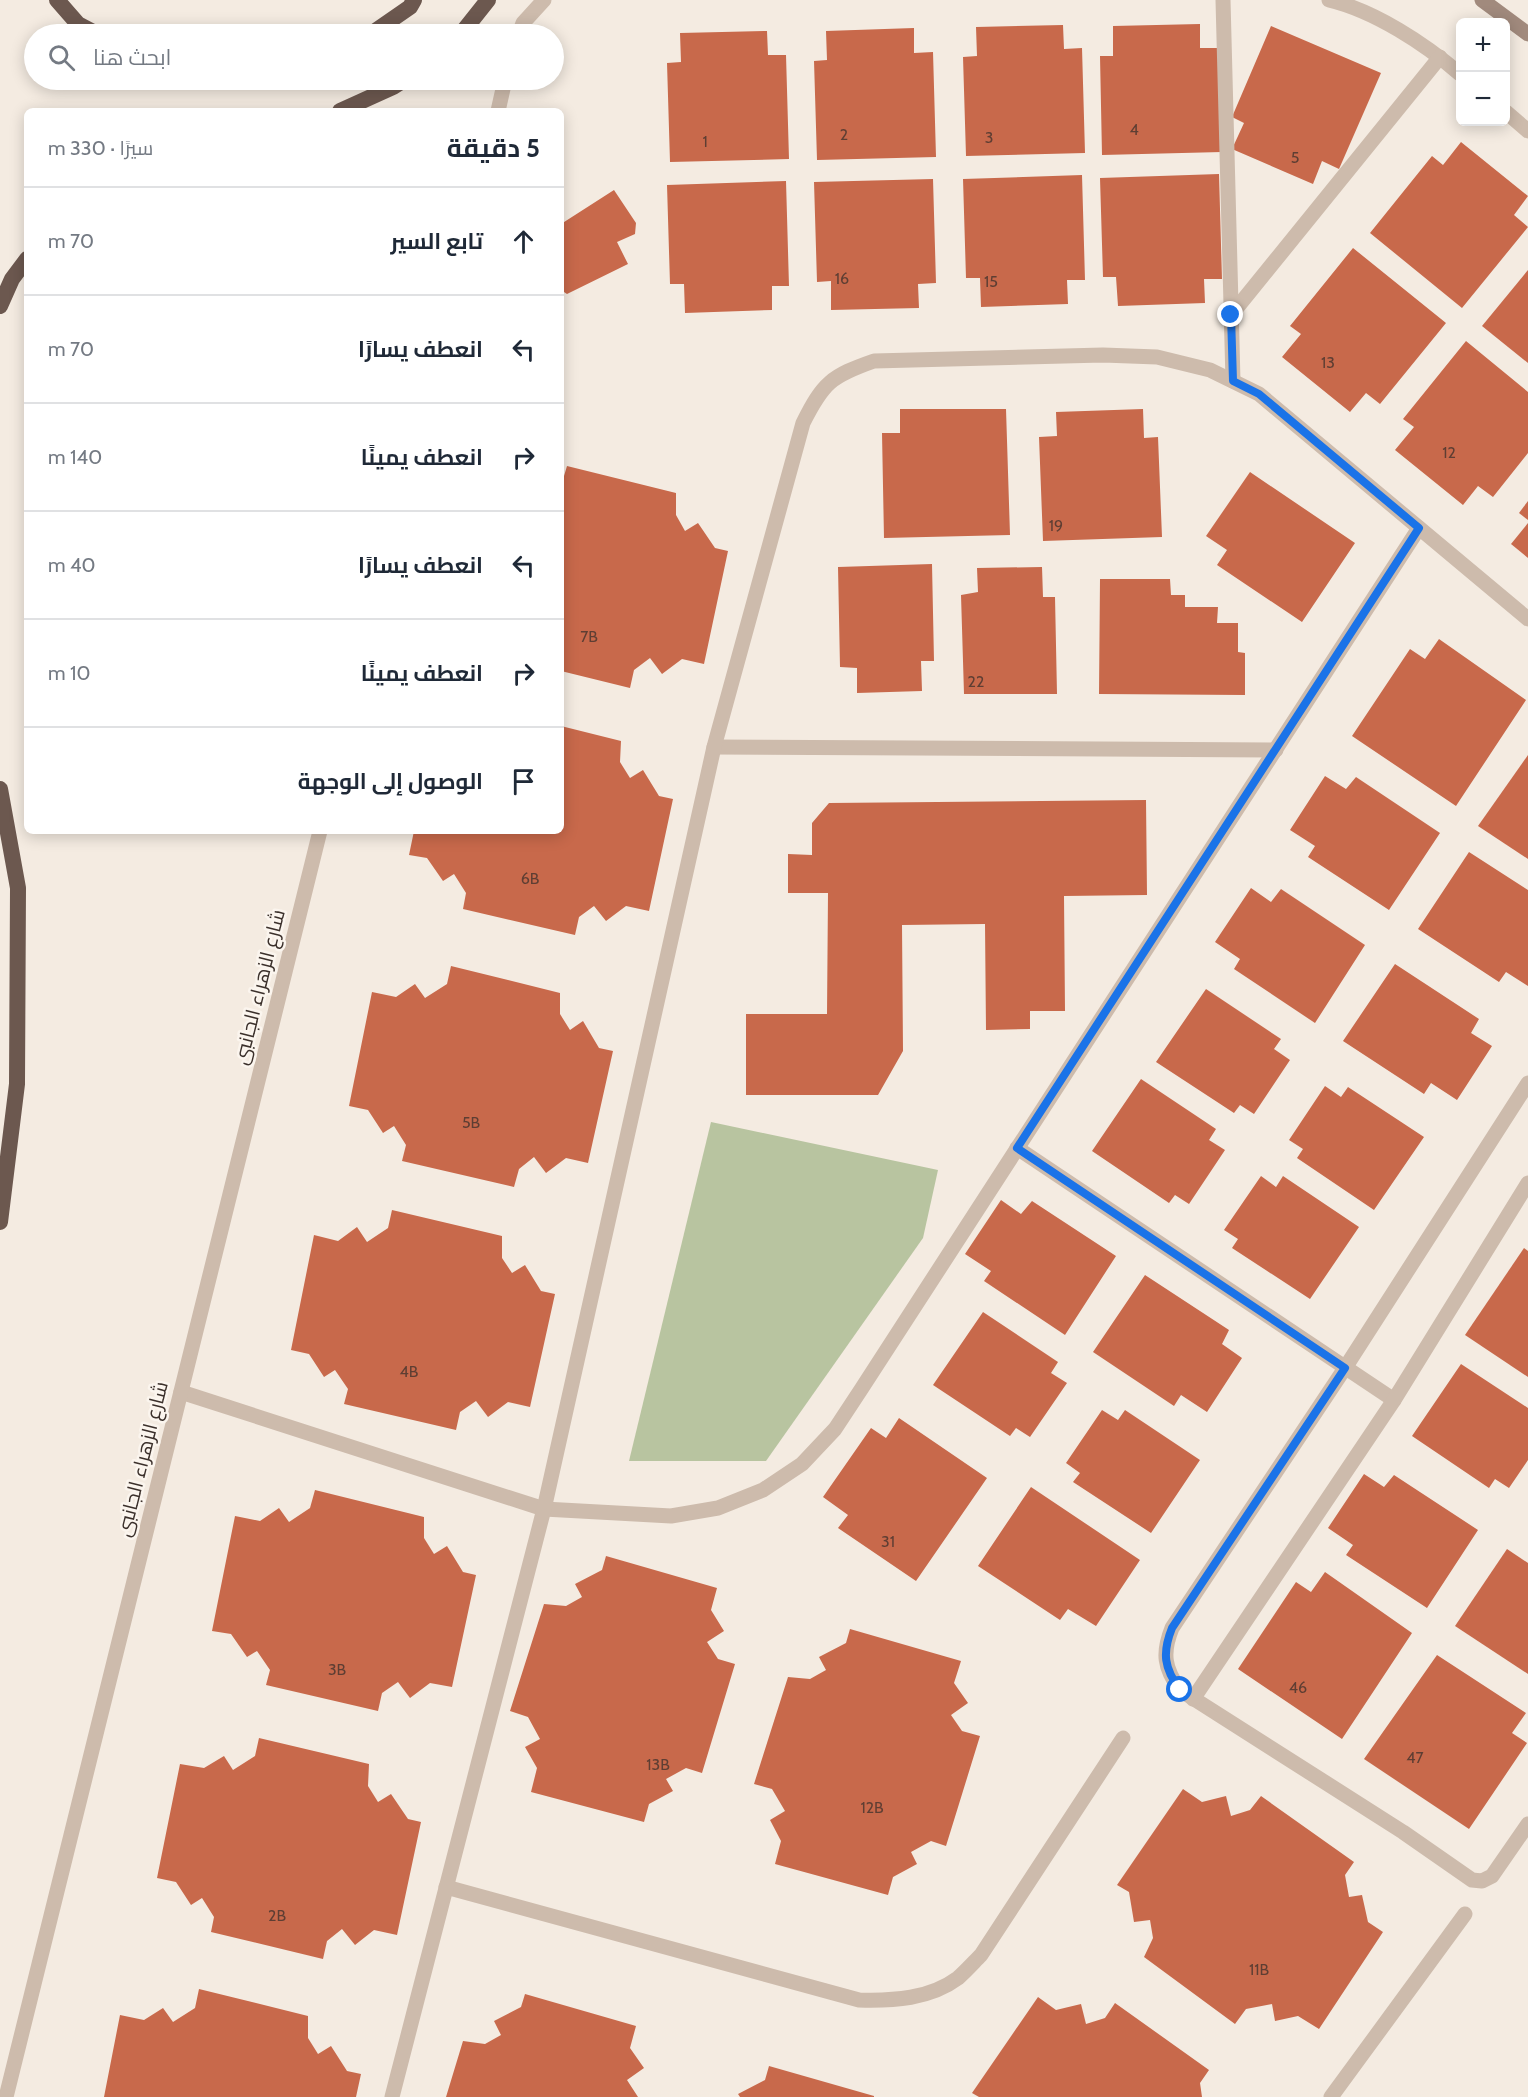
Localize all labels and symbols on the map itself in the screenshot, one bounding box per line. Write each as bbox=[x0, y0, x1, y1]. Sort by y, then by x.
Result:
house number: 4 bbox=[1129, 120, 1139, 139]
house number: 2 bbox=[840, 125, 848, 144]
house number: 3 bbox=[985, 128, 993, 147]
house number: 1 bbox=[702, 132, 708, 151]
house number: 5 bbox=[1291, 148, 1299, 167]
house number: 16 bbox=[835, 269, 849, 288]
house number: 15 bbox=[984, 272, 998, 291]
route end bbox=[1217, 301, 1243, 327]
house number: 13 bbox=[1321, 353, 1335, 372]
house number: 12 bbox=[1442, 443, 1456, 462]
house number: 19 bbox=[1049, 516, 1063, 535]
house number: 7B bbox=[580, 627, 598, 646]
house number: 22 bbox=[968, 672, 984, 691]
house number: 6B bbox=[521, 869, 540, 888]
street label: شارع الزهراء الجانبى bbox=[228, 907, 292, 1068]
house number: 5B bbox=[462, 1113, 481, 1132]
house number: 4B bbox=[400, 1362, 419, 1381]
street label: شارع الزهراء الجانبى bbox=[111, 1379, 175, 1540]
house number: 31 bbox=[881, 1532, 895, 1551]
house number: 3B bbox=[328, 1660, 347, 1679]
route start bbox=[1166, 1676, 1192, 1702]
house number: 46 bbox=[1289, 1678, 1307, 1697]
house number: 47 bbox=[1406, 1748, 1424, 1767]
house number: 13B bbox=[646, 1755, 670, 1774]
house number: 12B bbox=[860, 1798, 884, 1817]
house number: 2B bbox=[268, 1906, 286, 1925]
house number: 11B bbox=[1249, 1960, 1269, 1979]

